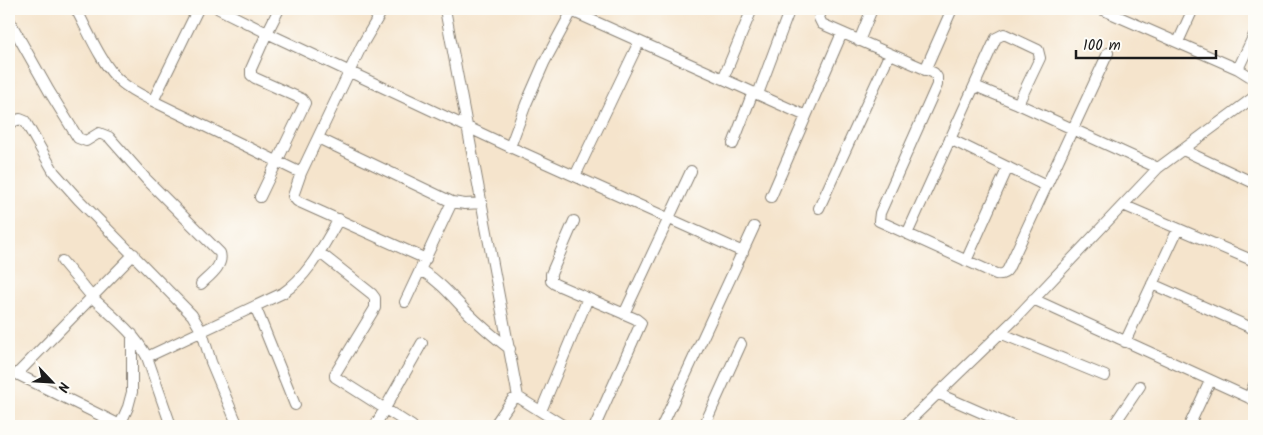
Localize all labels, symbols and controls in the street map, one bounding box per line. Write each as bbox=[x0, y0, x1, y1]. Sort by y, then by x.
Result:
scale bar bbox=[1076, 28, 1216, 60]
text: 100 m bbox=[1083, 34, 1121, 58]
north arrow bbox=[28, 358, 78, 408]
text: N bbox=[51, 378, 75, 396]

